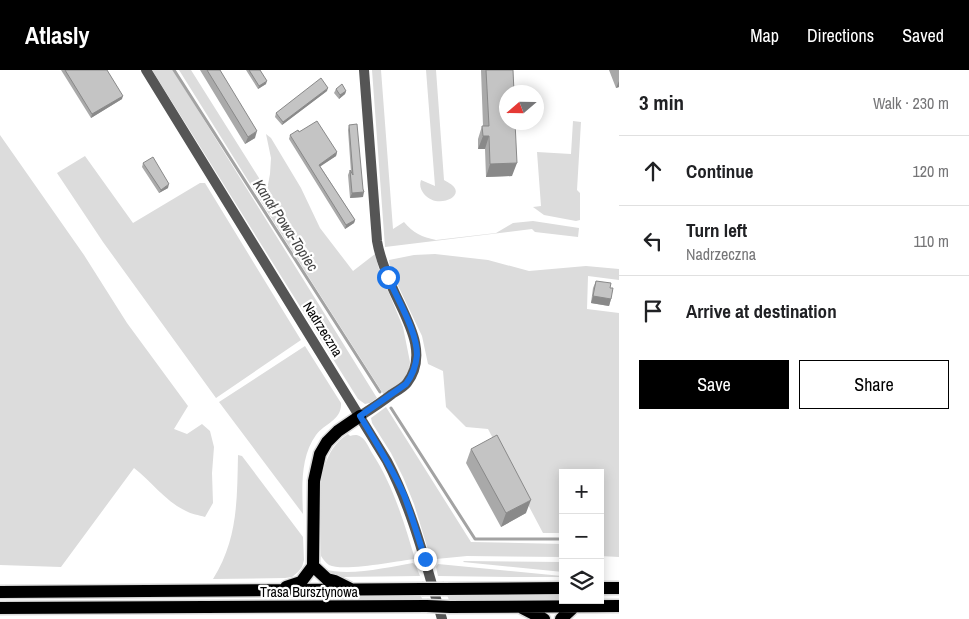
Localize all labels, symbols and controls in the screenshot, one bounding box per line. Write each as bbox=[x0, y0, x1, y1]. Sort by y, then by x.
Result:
text: Atlasly bbox=[25, 19, 90, 51]
text: Map bbox=[750, 23, 779, 48]
text: Directions bbox=[807, 23, 874, 48]
text: Saved bbox=[902, 23, 944, 48]
north arrow bbox=[499, 85, 544, 130]
text: 3 min bbox=[639, 88, 684, 117]
text: Walk · 230 m bbox=[873, 92, 949, 114]
icon: ahead bbox=[639, 157, 667, 185]
text: Continue bbox=[686, 158, 754, 184]
text: 120 m bbox=[913, 160, 949, 182]
water label: Kanał Powa-Topiec bbox=[248, 175, 324, 275]
text: Turn left bbox=[686, 217, 747, 243]
icon: left bbox=[639, 227, 667, 255]
text: 110 m bbox=[913, 230, 949, 252]
text: Nadrzeczna bbox=[686, 243, 756, 265]
route start bbox=[377, 266, 400, 289]
icon: arrive bbox=[639, 297, 667, 325]
street label: Nadrzeczna bbox=[299, 298, 347, 360]
text: Arrive at destination bbox=[686, 298, 837, 324]
button: Save bbox=[639, 360, 789, 409]
button: Share bbox=[799, 360, 949, 409]
map controls bbox=[559, 469, 604, 604]
button: + bbox=[559, 469, 604, 514]
button: − bbox=[559, 514, 604, 559]
route end bbox=[414, 548, 437, 571]
button: layers bbox=[559, 559, 604, 604]
street label: Trasa Bursztynowa bbox=[260, 583, 359, 601]

